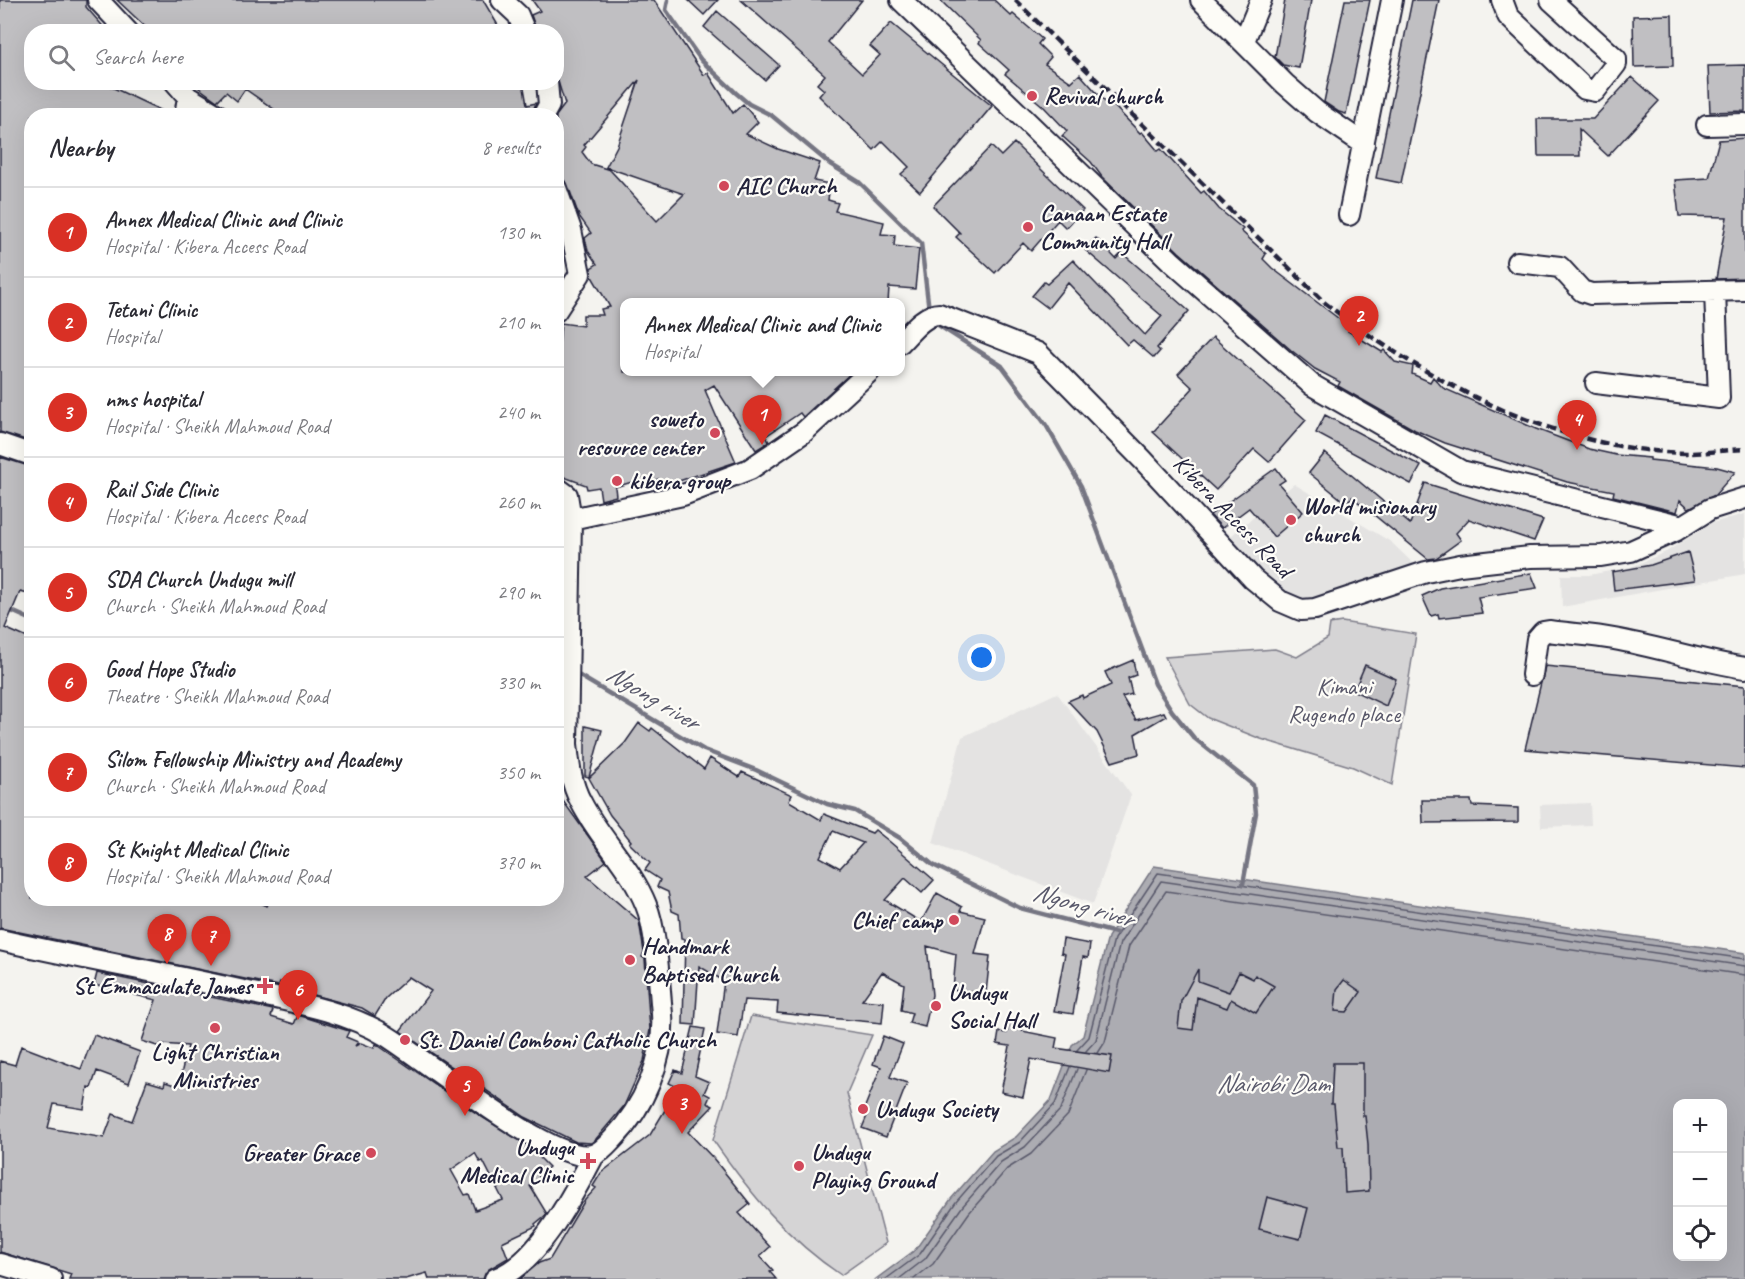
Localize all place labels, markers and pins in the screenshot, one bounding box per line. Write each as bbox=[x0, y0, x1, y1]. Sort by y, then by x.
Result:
place label: Revival church bbox=[1044, 81, 1164, 111]
marker: Revival church bbox=[1025, 89, 1039, 103]
place label: AIC Church bbox=[736, 171, 838, 201]
marker: AIC Church bbox=[717, 179, 731, 193]
place label: Canaan Estate Community Hall bbox=[1040, 198, 1173, 256]
marker: Canaan Estate Community Hall bbox=[1021, 220, 1035, 234]
pin: 2 bbox=[1340, 296, 1378, 346]
pin: 1 bbox=[742, 396, 782, 445]
pin: 4 bbox=[1558, 400, 1596, 450]
place label: soweto resource center bbox=[577, 404, 705, 462]
marker: soweto resource center bbox=[708, 426, 722, 440]
place label: kibera group bbox=[629, 466, 732, 496]
marker: kibera group bbox=[610, 474, 624, 488]
place label: World misionary church bbox=[1303, 491, 1437, 549]
marker: World misionary church bbox=[1284, 513, 1298, 527]
place label: Chief camp bbox=[852, 905, 944, 935]
marker: Chief camp bbox=[947, 913, 961, 927]
pin: 8 bbox=[148, 914, 186, 964]
pin: 7 bbox=[192, 916, 230, 966]
place label: Handmark Baptised Church bbox=[642, 931, 780, 989]
marker: Handmark Baptised Church bbox=[623, 953, 637, 967]
pin: 6 bbox=[278, 970, 318, 1020]
place label: St Emmaculate James bbox=[73, 971, 255, 1001]
marker: St Emmaculate James bbox=[256, 977, 274, 995]
place label: Undugu Social Hall bbox=[948, 977, 1040, 1035]
marker: Undugu Social Hall bbox=[929, 999, 943, 1013]
marker: Light Christian Ministries bbox=[208, 1021, 222, 1035]
place label: St. Daniel Comboni Catholic Church bbox=[417, 1025, 718, 1055]
marker: St. Daniel Comboni Catholic Church bbox=[398, 1033, 412, 1047]
place label: Light Christian Ministries bbox=[151, 1037, 280, 1095]
pin: 5 bbox=[446, 1066, 484, 1116]
pin: 3 bbox=[662, 1084, 702, 1134]
place label: Undugu Society bbox=[875, 1094, 1001, 1124]
marker: Undugu Society bbox=[856, 1102, 870, 1116]
place label: Undugu Medical Clinic bbox=[460, 1132, 576, 1190]
place label: Undugu Playing Ground bbox=[811, 1137, 939, 1195]
place label: Greater Grace bbox=[243, 1138, 361, 1168]
marker: Greater Grace bbox=[364, 1146, 378, 1160]
marker: Undugu Medical Clinic bbox=[579, 1152, 597, 1170]
marker: Undugu Playing Ground bbox=[792, 1159, 806, 1173]

